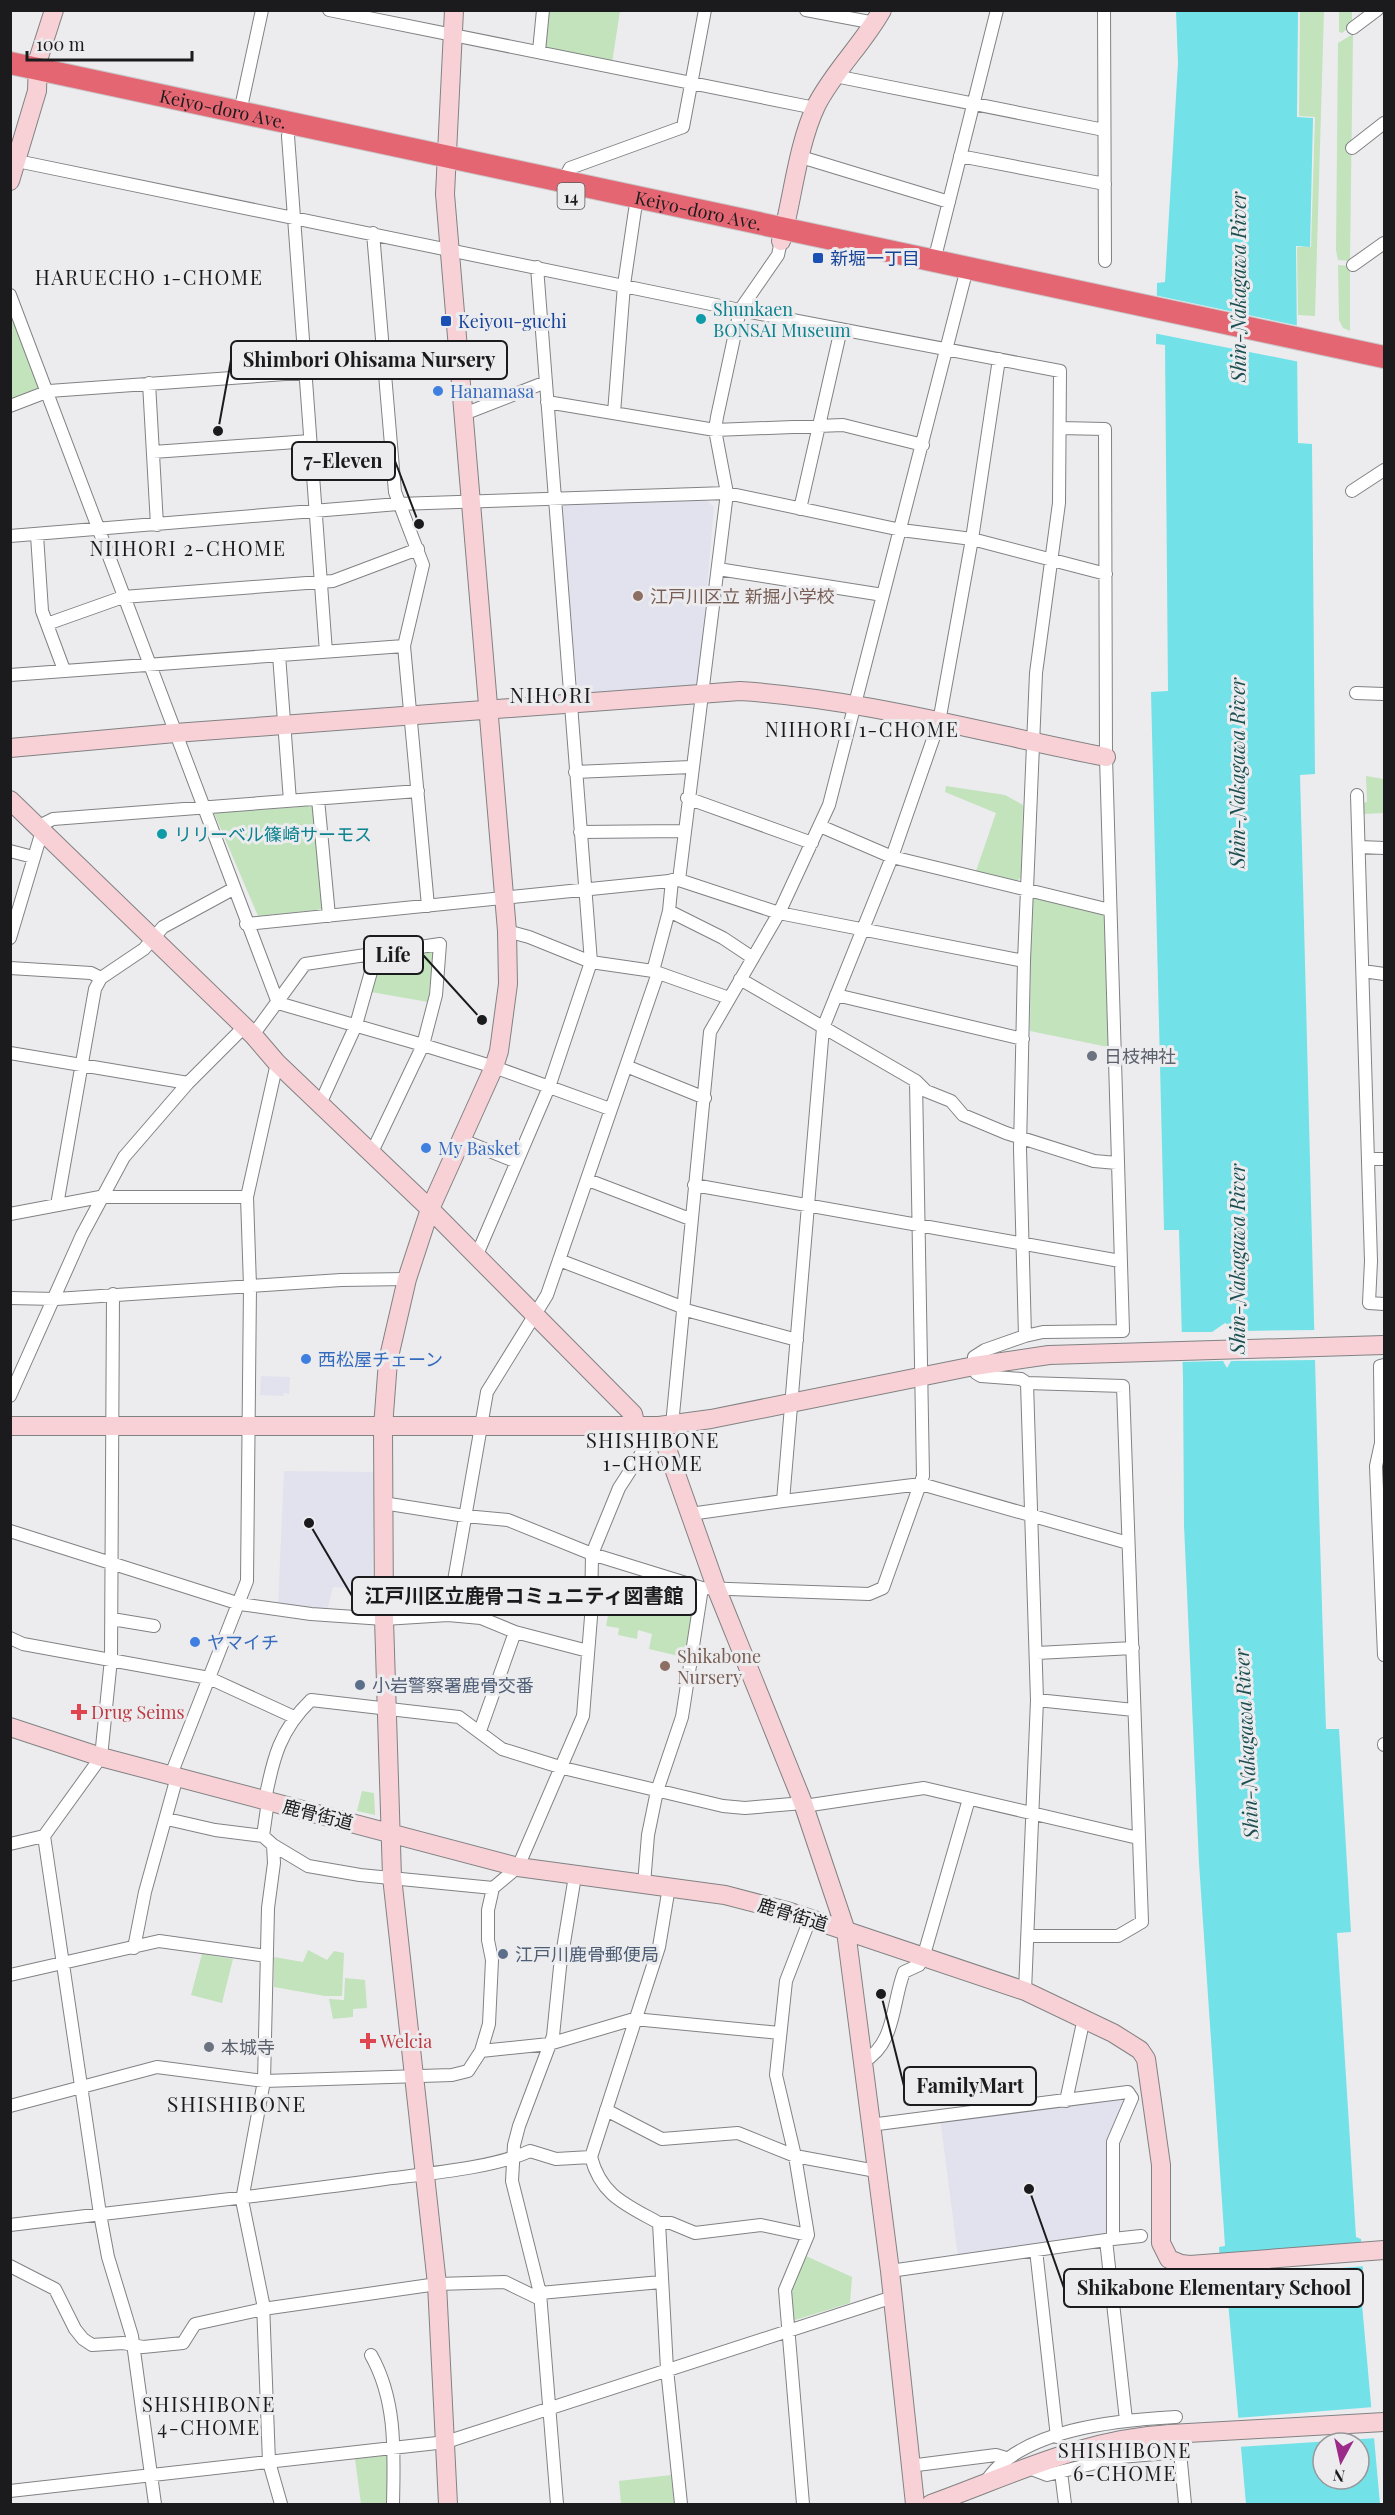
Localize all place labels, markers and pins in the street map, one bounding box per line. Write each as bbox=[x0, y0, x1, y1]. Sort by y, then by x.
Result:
place label: 新堀一丁目 bbox=[830, 246, 920, 270]
marker: 新堀一丁目 bbox=[811, 251, 825, 265]
place label: Shunkaen BONSAI Museum bbox=[713, 297, 851, 342]
place label: Keiyou-guchi bbox=[458, 309, 567, 333]
marker: Shunkaen BONSAI Museum bbox=[694, 312, 708, 326]
marker: Keiyou-guchi bbox=[439, 314, 453, 328]
callout: Shimbori Ohisama Nursery bbox=[231, 341, 507, 379]
place label: Hanamasa bbox=[450, 379, 534, 403]
marker: Hanamasa bbox=[431, 384, 445, 398]
callout: 7-Eleven bbox=[292, 442, 395, 480]
place label: 江戸川区立 新掘小学校 bbox=[650, 584, 834, 608]
marker: 江戸川区立 新掘小学校 bbox=[631, 589, 645, 603]
place label: リリーベル篠崎サーモス bbox=[174, 822, 372, 846]
marker: リリーベル篠崎サーモス bbox=[155, 827, 169, 841]
callout: Life bbox=[364, 936, 423, 974]
place label: 日枝神社 bbox=[1104, 1044, 1176, 1068]
marker: 日枝神社 bbox=[1085, 1049, 1099, 1063]
place label: My Basket bbox=[438, 1136, 520, 1160]
marker: My Basket bbox=[419, 1141, 433, 1155]
place label: 西松屋チェーン bbox=[318, 1347, 443, 1371]
marker: 西松屋チェーン bbox=[299, 1352, 313, 1366]
callout: 江戸川区立鹿骨コミュニティ図書館 bbox=[352, 1577, 696, 1615]
place label: ヤマイチ bbox=[207, 1630, 279, 1654]
marker: ヤマイチ bbox=[188, 1635, 202, 1649]
place label: Shikabone Nursery bbox=[677, 1644, 761, 1689]
marker: Shikabone Nursery bbox=[658, 1659, 672, 1673]
place label: 小岩警察署鹿骨交番 bbox=[372, 1673, 534, 1697]
marker: 小岩警察署鹿骨交番 bbox=[353, 1678, 367, 1692]
place label: Drug Seims bbox=[91, 1700, 185, 1724]
marker: Drug Seims bbox=[72, 1705, 86, 1719]
place label: 江戸川鹿骨郵便局 bbox=[515, 1942, 659, 1966]
marker: 江戸川鹿骨郵便局 bbox=[496, 1947, 510, 1961]
place label: Welcia bbox=[379, 2029, 432, 2053]
marker: Welcia bbox=[361, 2034, 375, 2048]
place label: 本城寺 bbox=[221, 2035, 275, 2059]
marker: 本城寺 bbox=[202, 2040, 216, 2054]
callout: FamilyMart bbox=[904, 2067, 1036, 2105]
callout: Shikabone Elementary School bbox=[1064, 2269, 1363, 2307]

